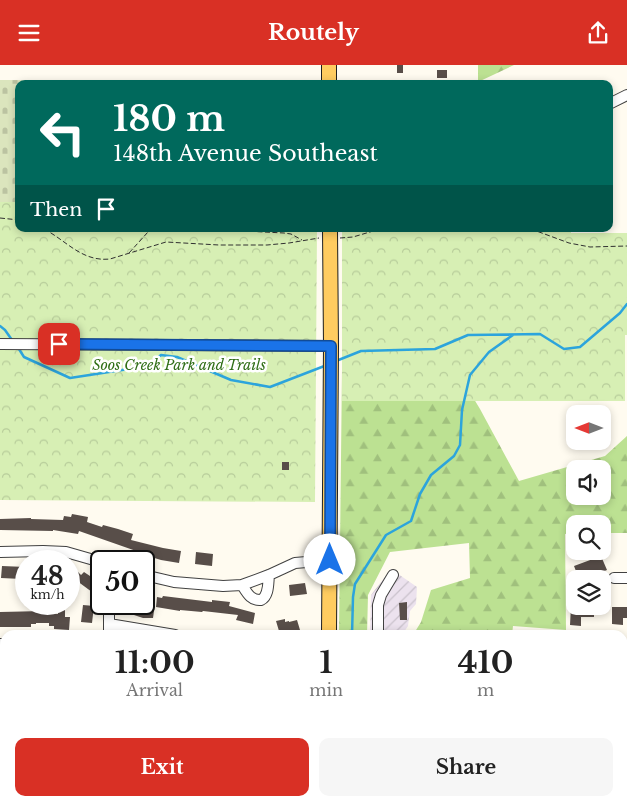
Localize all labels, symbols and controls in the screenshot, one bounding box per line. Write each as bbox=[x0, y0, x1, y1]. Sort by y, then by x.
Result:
icon: menu bbox=[15, 19, 43, 47]
text: Routely bbox=[268, 19, 359, 46]
icon: share bbox=[584, 19, 612, 47]
text: 180 m bbox=[113, 97, 225, 140]
icon: left bbox=[30, 100, 95, 165]
text: 148th Avenue Southeast bbox=[113, 140, 378, 167]
icon: arrive bbox=[92, 195, 120, 223]
text: Then bbox=[30, 198, 82, 221]
pin bbox=[38, 323, 80, 365]
icon: arrive bbox=[45, 330, 73, 358]
park label: Soos Creek Park and Trails bbox=[92, 356, 266, 374]
north arrow bbox=[566, 405, 611, 450]
map controls bbox=[566, 405, 611, 615]
button: sound bbox=[566, 460, 611, 505]
button: search bbox=[566, 515, 611, 560]
position arrow bbox=[303, 533, 355, 585]
speed limit sign: 50 bbox=[90, 550, 155, 615]
text: 48 bbox=[31, 561, 64, 592]
button: layers bbox=[566, 570, 611, 615]
text: km/h bbox=[30, 587, 65, 602]
text: 11:00 bbox=[115, 644, 195, 681]
text: 1 bbox=[320, 644, 333, 681]
text: 410 bbox=[458, 644, 513, 681]
text: Arrival bbox=[126, 680, 183, 700]
text: min bbox=[309, 680, 343, 700]
text: m bbox=[477, 680, 494, 700]
button: Exit bbox=[15, 738, 309, 796]
button: Share bbox=[319, 738, 613, 796]

